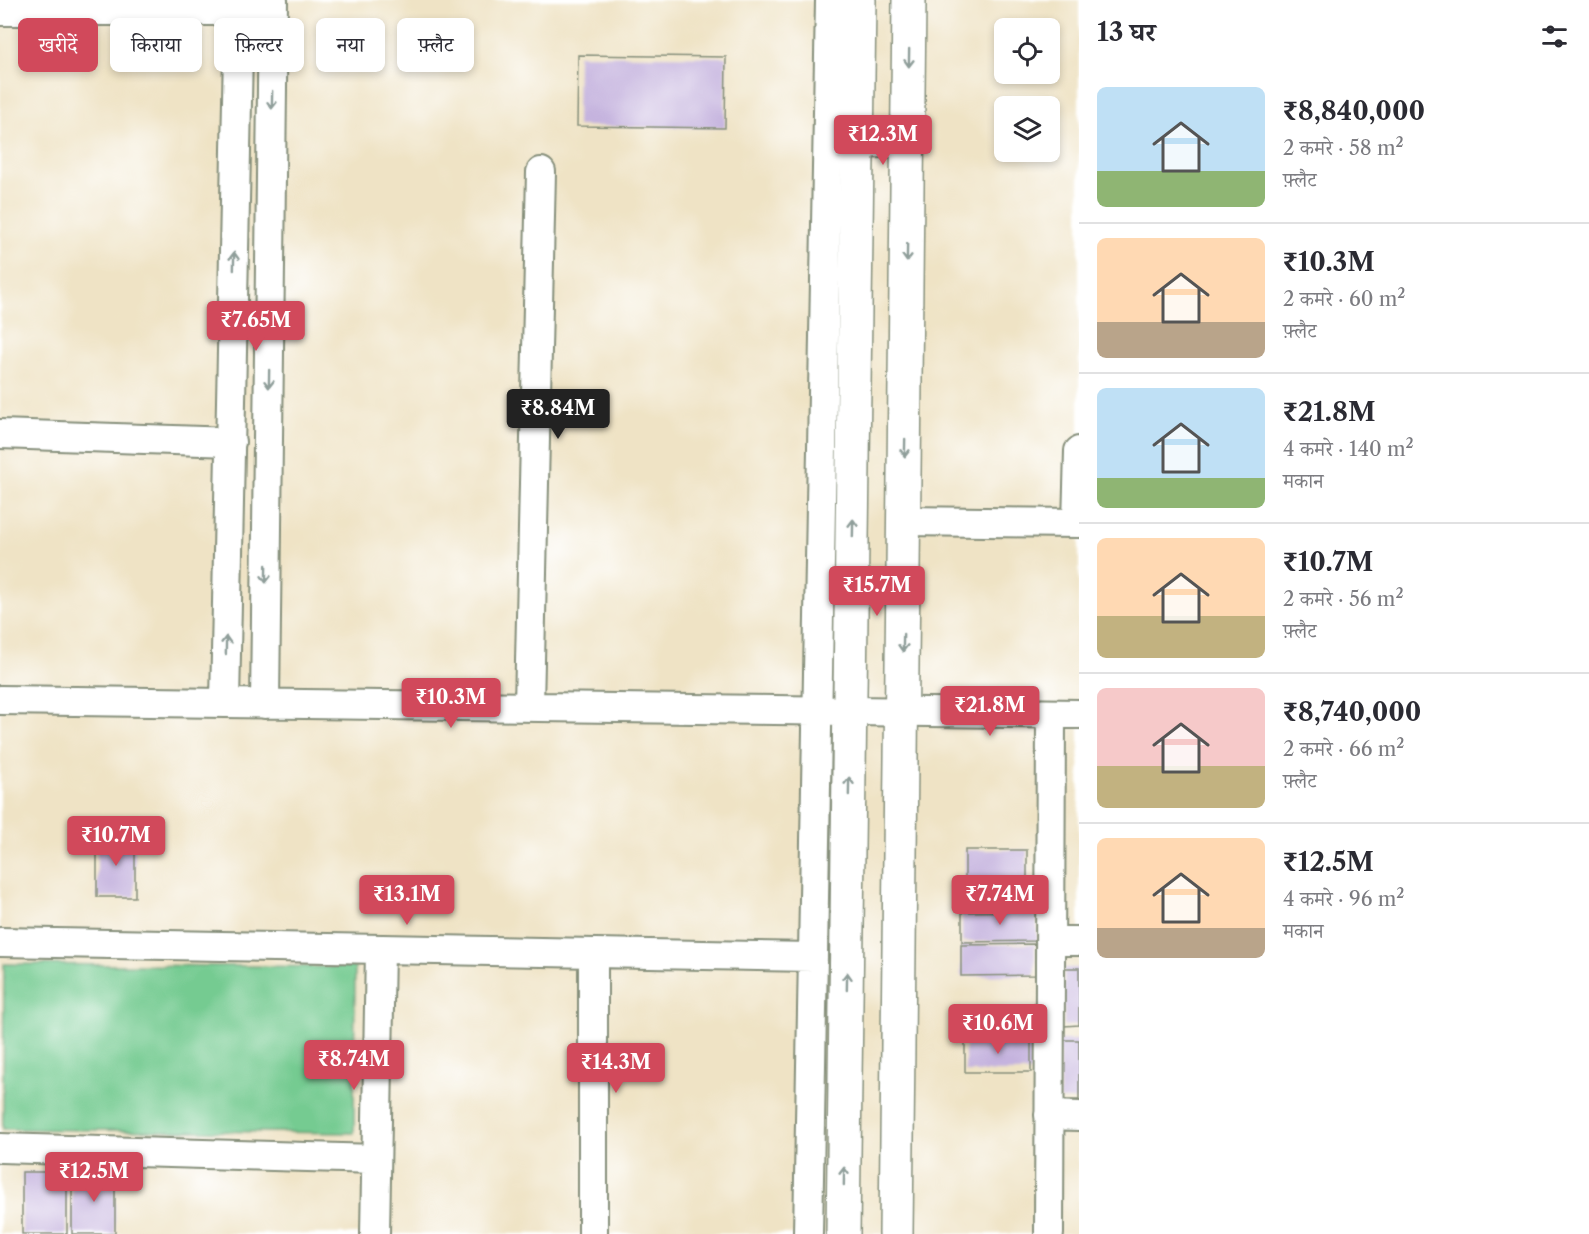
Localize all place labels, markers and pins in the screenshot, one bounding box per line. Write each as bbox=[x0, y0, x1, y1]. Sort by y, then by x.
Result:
pin: ₹12.3M bbox=[834, 115, 932, 166]
pin: ₹7.65M bbox=[207, 301, 305, 352]
pin: ₹8.84M bbox=[509, 389, 607, 440]
pin: ₹15.7M bbox=[828, 566, 926, 617]
pin: ₹10.3M bbox=[402, 678, 500, 729]
pin: ₹21.8M bbox=[941, 686, 1039, 737]
pin: ₹10.7M bbox=[67, 816, 165, 867]
pin: ₹13.1M bbox=[358, 875, 456, 926]
pin: ₹7.74M bbox=[951, 875, 1049, 926]
pin: ₹10.6M bbox=[949, 1004, 1047, 1055]
pin: ₹8.74M bbox=[305, 1040, 403, 1091]
pin: ₹14.3M bbox=[567, 1043, 665, 1094]
pin: ₹12.5M bbox=[45, 1152, 143, 1203]

